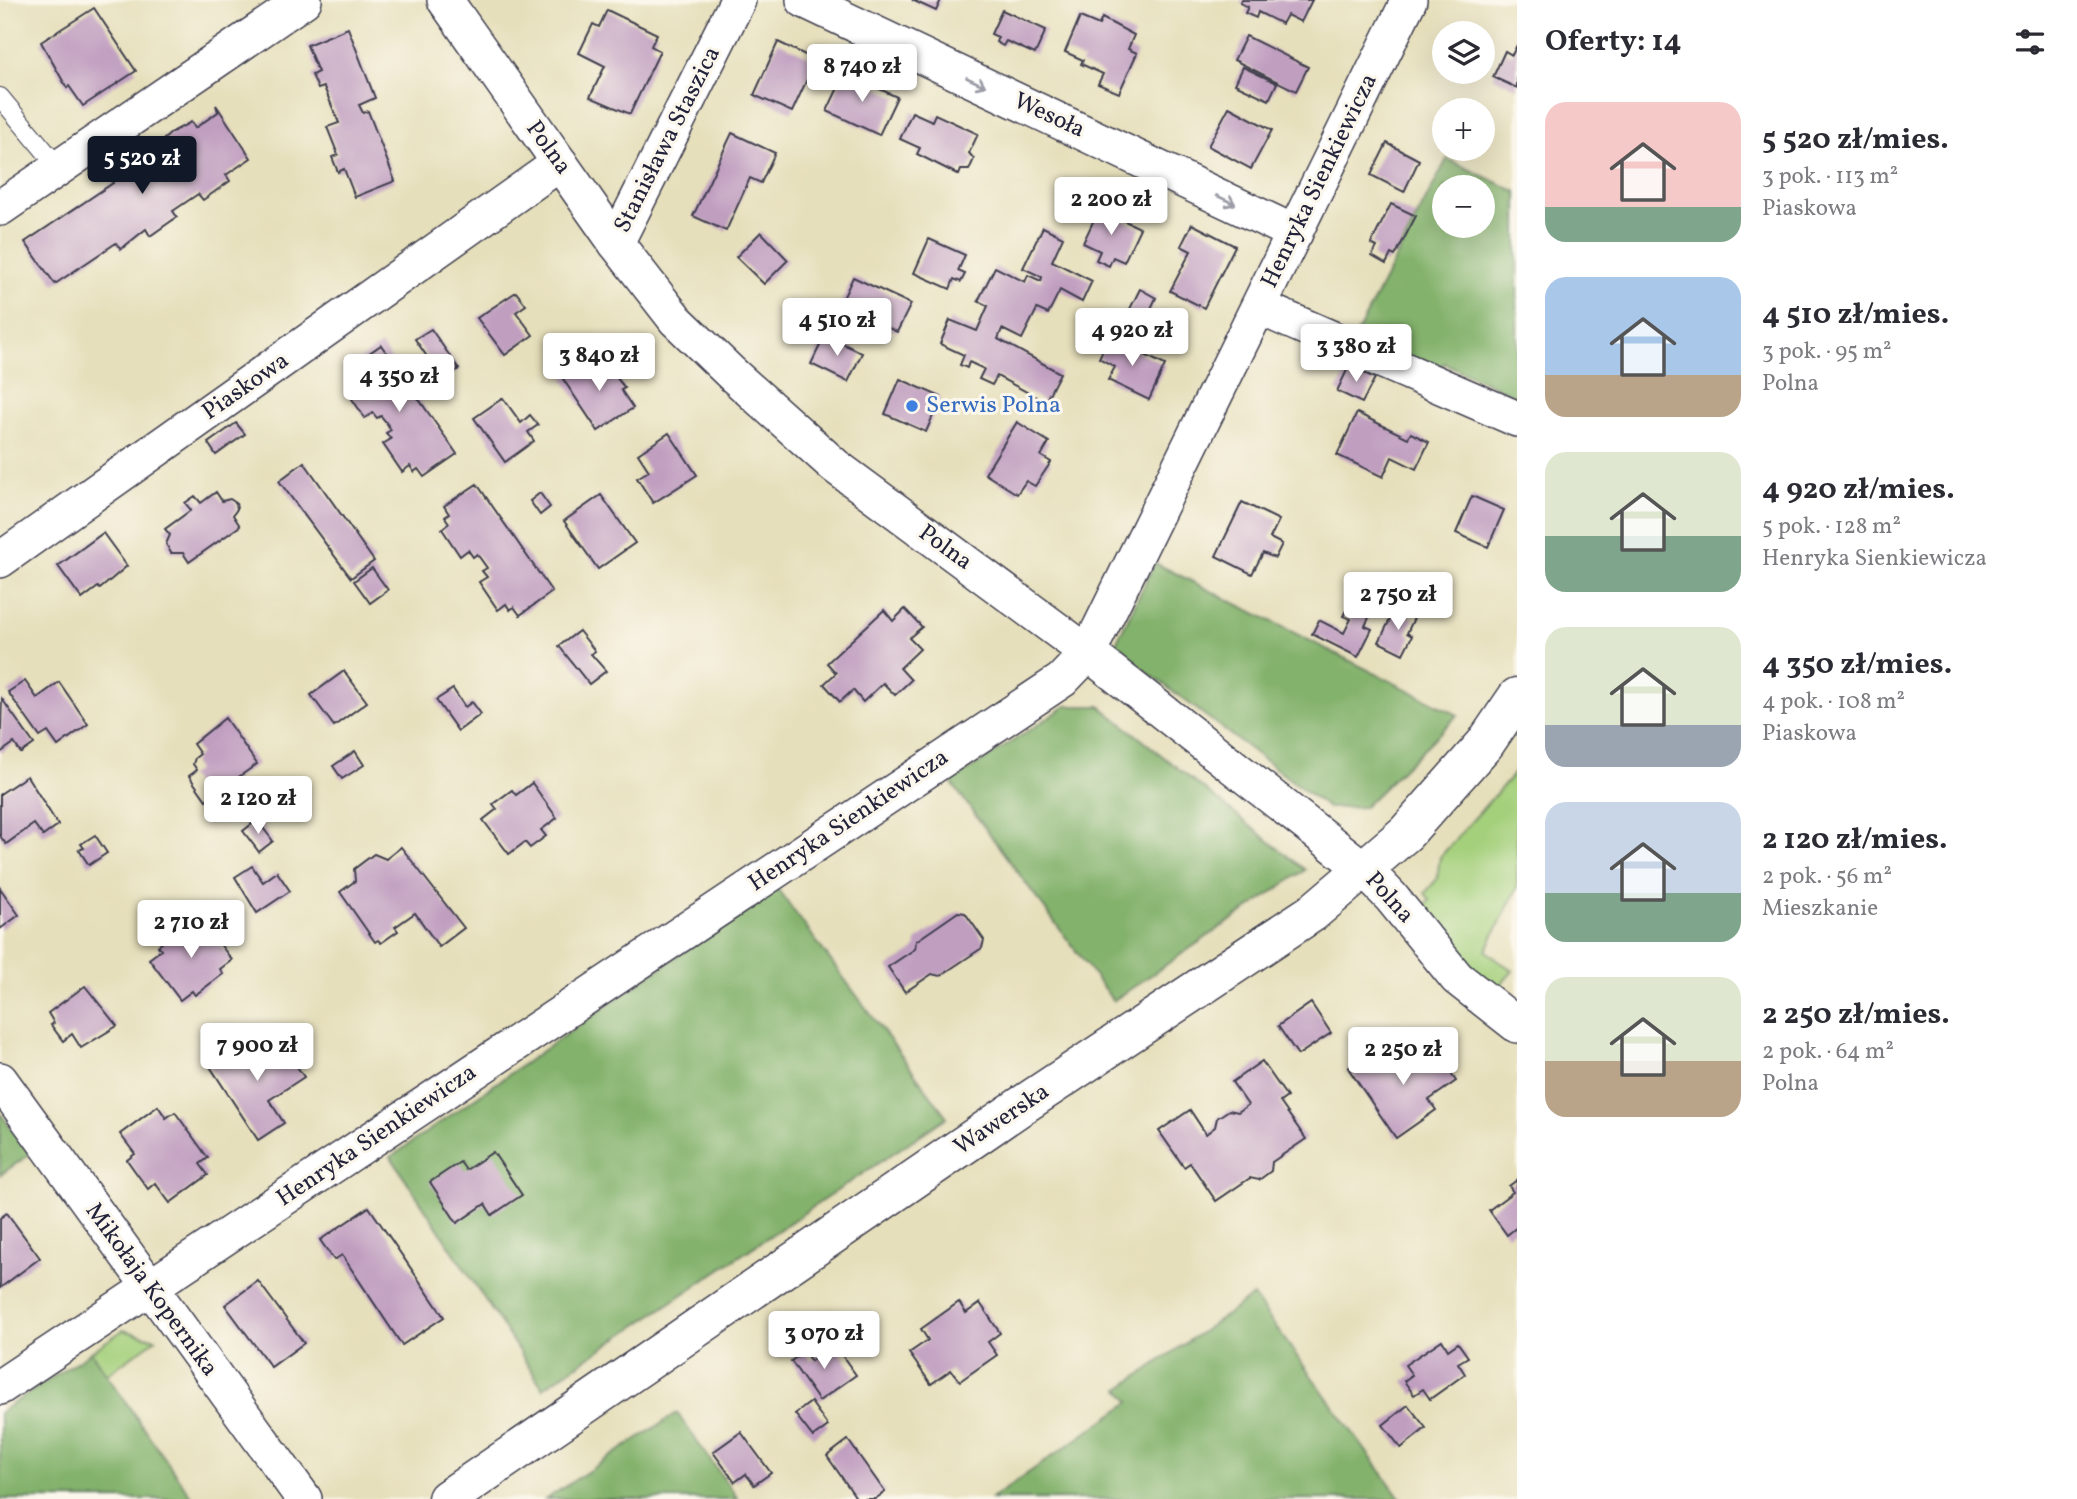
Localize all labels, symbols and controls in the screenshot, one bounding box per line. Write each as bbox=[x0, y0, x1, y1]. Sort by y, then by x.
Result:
map controls bbox=[1432, 21, 1495, 238]
button: layers bbox=[1432, 21, 1495, 84]
text: Oferty: 14 bbox=[1545, 21, 1682, 63]
icon: filters bbox=[2011, 23, 2049, 61]
street label: Stanisława Staszica bbox=[606, 41, 730, 239]
pin: 8 740 zł bbox=[790, 44, 934, 104]
text: 8 740 zł bbox=[823, 51, 901, 83]
street label: Henryka Sienkiewicza bbox=[1253, 68, 1387, 294]
one-way arrow bbox=[965, 75, 986, 89]
street label: Wesoła bbox=[1008, 85, 1090, 147]
button: + bbox=[1432, 98, 1495, 161]
street label: Polna bbox=[517, 114, 579, 182]
text: 5 520 zł/mies. bbox=[1762, 119, 1949, 161]
icon: home bbox=[1601, 130, 1685, 214]
pin: 5 520 zł bbox=[70, 136, 214, 196]
text: 5 520 zł bbox=[104, 143, 180, 175]
text: 3 pok. · 113 m² bbox=[1762, 161, 1898, 193]
button: − bbox=[1432, 175, 1495, 238]
pin: 2 200 zł bbox=[1039, 177, 1183, 237]
text: 2 200 zł bbox=[1070, 184, 1152, 216]
text: Piaskowa bbox=[1762, 193, 1857, 225]
one-way arrow bbox=[1215, 194, 1236, 207]
text: 4 510 zł/mies. bbox=[1762, 294, 1949, 336]
pin: 4 510 zł bbox=[765, 298, 909, 358]
text: 4 510 zł bbox=[798, 305, 876, 337]
icon: home bbox=[1601, 305, 1685, 389]
pin: 4 920 zł bbox=[1060, 308, 1204, 368]
text: 4 920 zł bbox=[1091, 315, 1173, 347]
pin: 3 380 zł bbox=[1284, 324, 1428, 384]
text: 3 380 zł bbox=[1317, 331, 1395, 363]
pin: 3 840 zł bbox=[527, 334, 671, 393]
text: 3 pok. · 95 m² bbox=[1762, 336, 1892, 368]
text: 3 840 zł bbox=[559, 340, 639, 372]
street label: Piaskowa bbox=[196, 345, 296, 429]
pin: 4 350 zł bbox=[327, 354, 471, 414]
text: 4 350 zł bbox=[359, 361, 439, 393]
text: Polna bbox=[1762, 368, 1819, 400]
place label: Serwis Polna bbox=[926, 389, 1061, 423]
marker: Serwis Polna bbox=[904, 398, 920, 414]
text: 4 920 zł/mies. bbox=[1762, 469, 1955, 511]
icon: home bbox=[1601, 480, 1685, 564]
text: 5 pok. · 128 m² bbox=[1762, 511, 1901, 543]
street label: Polna bbox=[911, 517, 979, 579]
text: Henryka Sienkiewicza bbox=[1762, 543, 1987, 575]
pin: 2 750 zł bbox=[1326, 572, 1470, 632]
text: 2 750 zł bbox=[1360, 579, 1436, 611]
text: 4 350 zł/mies. bbox=[1762, 644, 1952, 686]
icon: home bbox=[1601, 655, 1685, 739]
text: 4 pok. · 108 m² bbox=[1762, 686, 1905, 718]
text: Piaskowa bbox=[1762, 718, 1857, 750]
street label: Henryka Sienkiewicza bbox=[742, 741, 956, 901]
pin: 2 120 zł bbox=[186, 776, 330, 836]
text: 2 120 zł bbox=[220, 783, 296, 815]
text: 2 120 zł/mies. bbox=[1762, 819, 1948, 861]
icon: home bbox=[1601, 830, 1685, 914]
text: 2 pok. · 56 m² bbox=[1762, 861, 1892, 893]
street label: Polna bbox=[1356, 865, 1422, 931]
text: Mieszkanie bbox=[1762, 893, 1878, 925]
pin: 2 710 zł bbox=[119, 900, 263, 960]
text: 2 710 zł bbox=[153, 907, 229, 939]
text: 2 250 zł/mies. bbox=[1762, 994, 1950, 1036]
icon: home bbox=[1601, 1005, 1685, 1089]
pin: 7 900 zł bbox=[185, 1024, 329, 1083]
pin: 2 250 zł bbox=[1331, 1028, 1475, 1087]
text: 7 900 zł bbox=[216, 1030, 298, 1062]
text: 2 250 zł bbox=[1364, 1034, 1442, 1066]
text: 2 pok. · 64 m² bbox=[1762, 1036, 1894, 1068]
street label: Henryka Sienkiewicza bbox=[270, 1056, 484, 1216]
text: Polna bbox=[1762, 1068, 1819, 1100]
street label: Wawerska bbox=[947, 1076, 1057, 1164]
street label: Mikołaja Kopernika bbox=[76, 1196, 226, 1384]
pin: 3 070 zł bbox=[752, 1312, 896, 1371]
text: 3 070 zł bbox=[784, 1318, 864, 1350]

